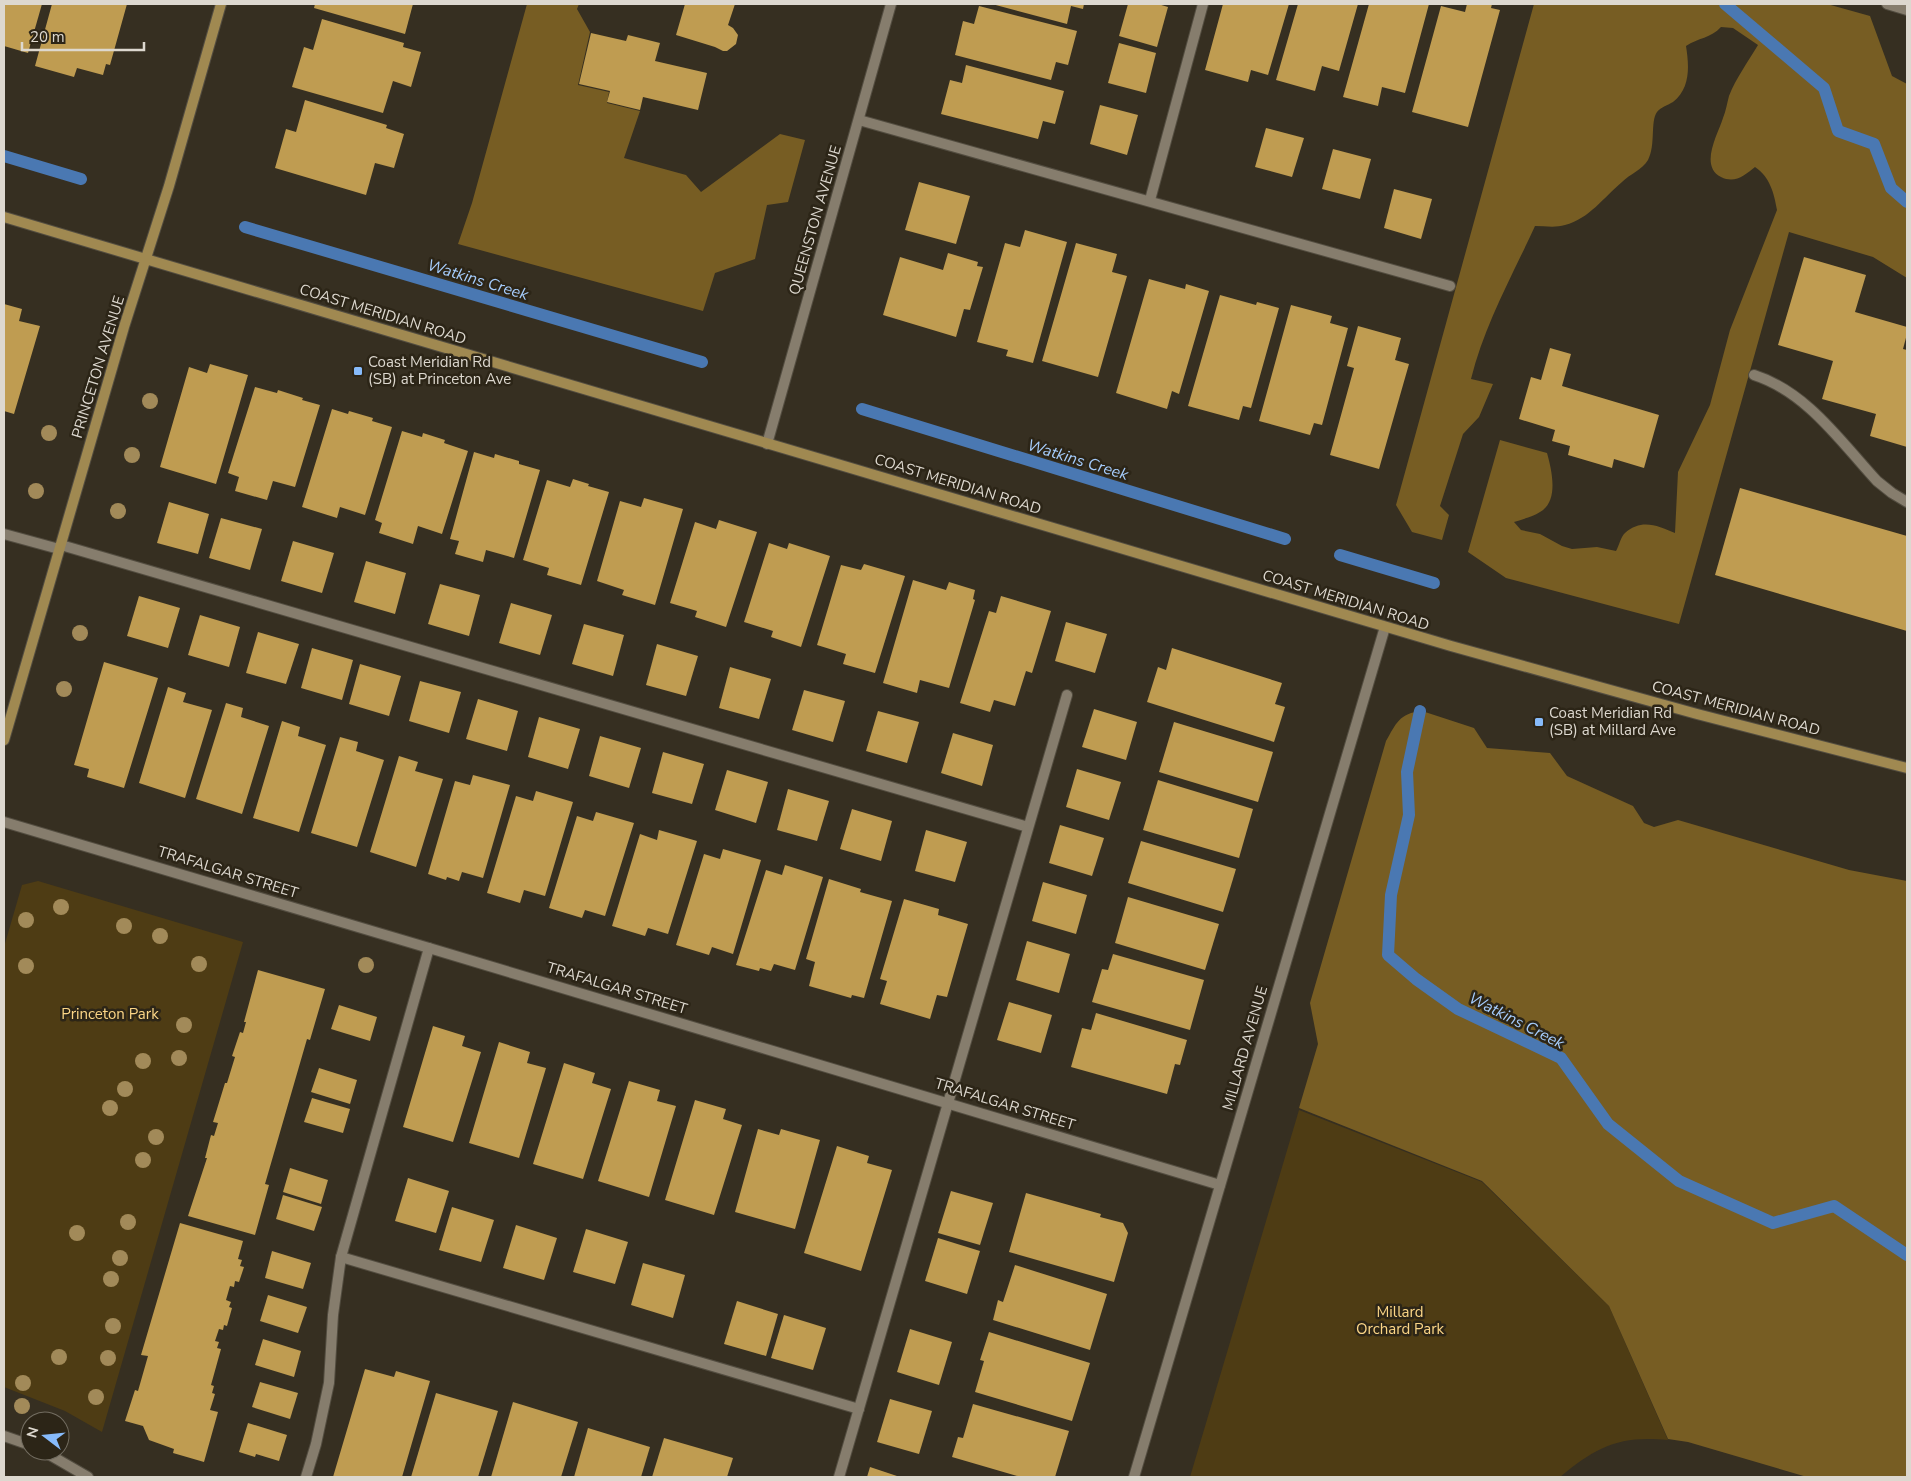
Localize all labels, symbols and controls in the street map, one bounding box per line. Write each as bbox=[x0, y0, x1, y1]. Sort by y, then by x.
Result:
scale bar bbox=[22, 20, 145, 52]
text: 20 m bbox=[30, 27, 65, 47]
street label: QUEENSTON AVENUE bbox=[784, 143, 846, 297]
water label: Watkins Creek bbox=[424, 254, 532, 306]
street label: COAST MERIDIAN ROAD bbox=[297, 279, 469, 349]
street label: PRINCETON AVENUE bbox=[67, 293, 129, 441]
place label: Coast Meridian Rd (SB) at Princeton Ave bbox=[368, 352, 511, 389]
marker: Coast Meridian Rd (SB) at Princeton Ave bbox=[352, 365, 364, 377]
water label: Watkins Creek bbox=[1024, 434, 1132, 486]
street label: COAST MERIDIAN ROAD bbox=[872, 449, 1044, 519]
street label: COAST MERIDIAN ROAD bbox=[1260, 565, 1432, 635]
street label: COAST MERIDIAN ROAD bbox=[1650, 676, 1822, 740]
place label: Coast Meridian Rd (SB) at Millard Ave bbox=[1549, 703, 1676, 740]
marker: Coast Meridian Rd (SB) at Millard Ave bbox=[1533, 716, 1545, 728]
street label: TRAFALGAR STREET bbox=[155, 841, 301, 903]
street label: TRAFALGAR STREET bbox=[544, 957, 690, 1019]
street label: MILLARD AVENUE bbox=[1218, 983, 1272, 1113]
water label: Watkins Creek bbox=[1465, 987, 1569, 1055]
park label: Princeton Park bbox=[61, 1004, 159, 1024]
street label: TRAFALGAR STREET bbox=[932, 1073, 1078, 1135]
park label: Millard Orchard Park bbox=[1356, 1302, 1445, 1339]
north arrow bbox=[20, 1411, 70, 1461]
text: N bbox=[22, 1425, 44, 1440]

